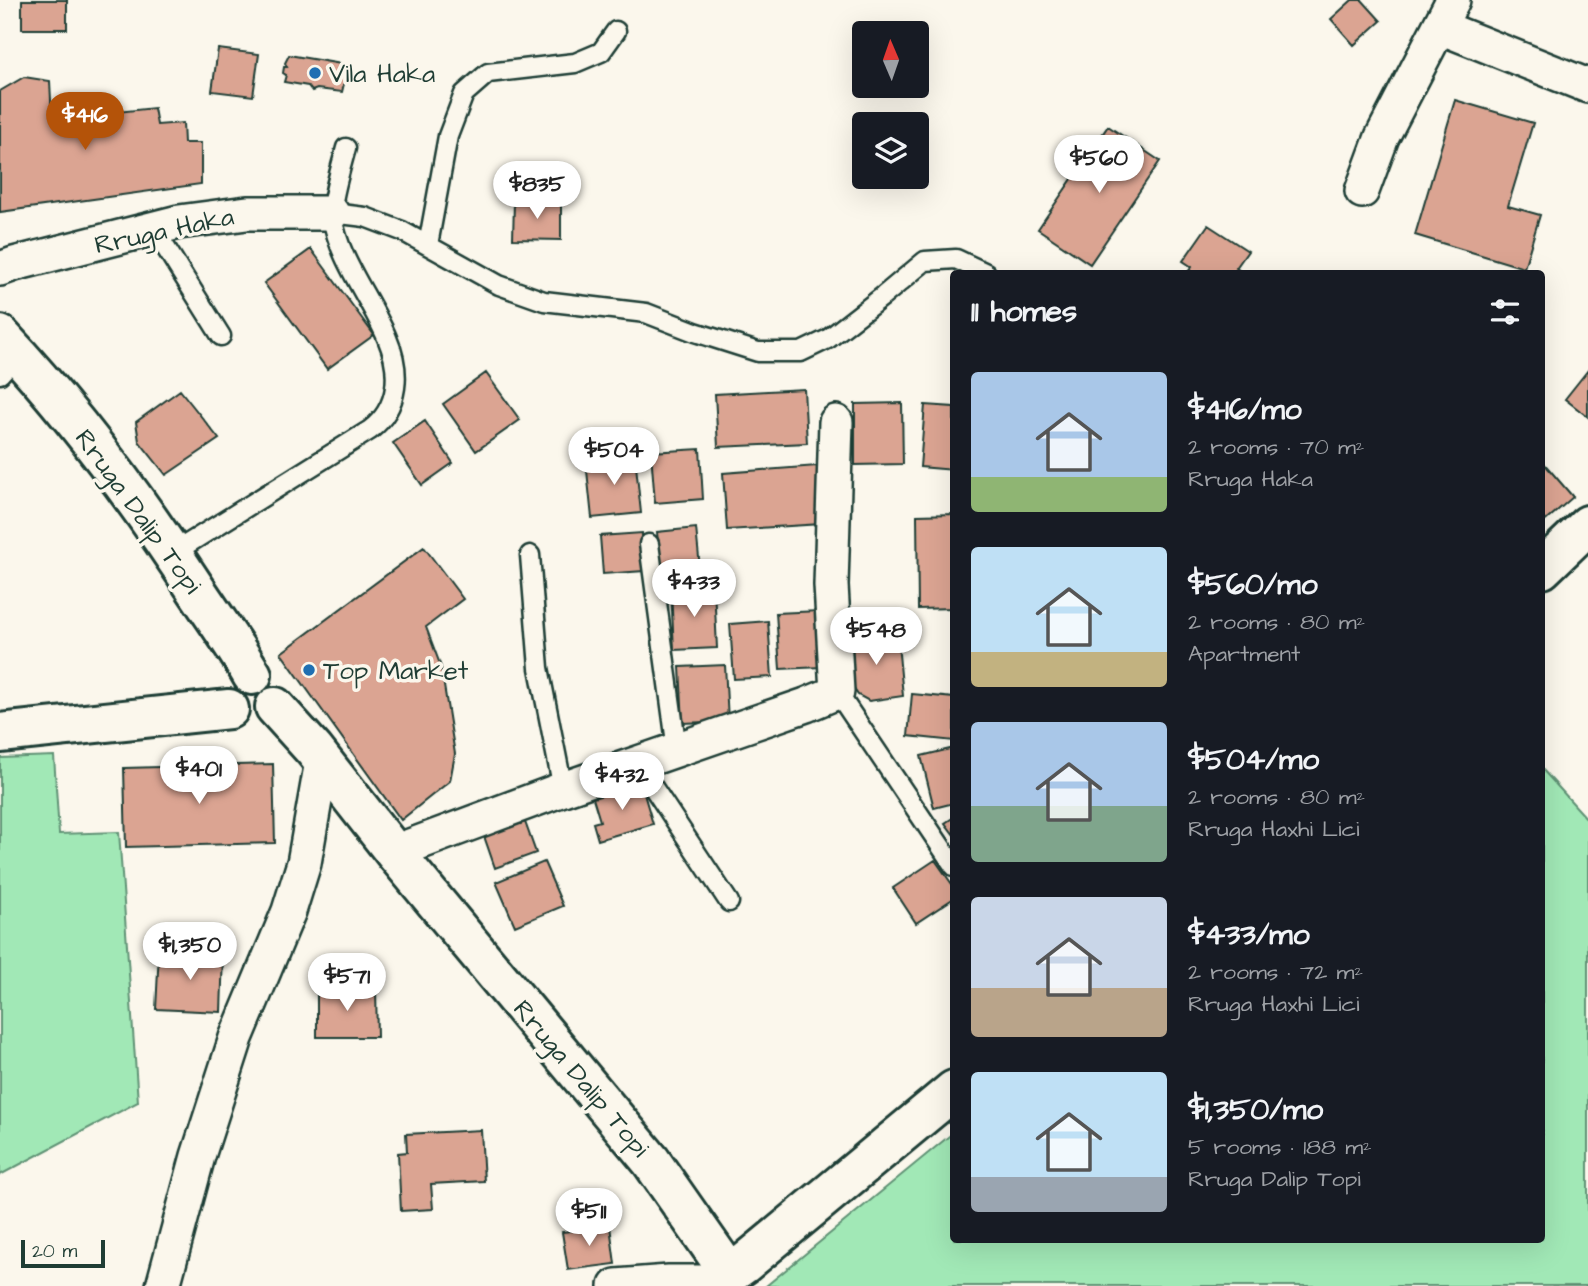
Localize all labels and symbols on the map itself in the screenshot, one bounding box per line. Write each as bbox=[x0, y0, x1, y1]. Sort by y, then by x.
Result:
north arrow bbox=[852, 21, 929, 98]
place label: Vila Haka bbox=[329, 56, 435, 92]
marker: Vila Haka bbox=[307, 65, 323, 81]
pin: $416 bbox=[44, 92, 126, 152]
pin: $560 bbox=[1058, 136, 1140, 195]
pin: $835 bbox=[496, 162, 578, 221]
street label: Rruga Haka bbox=[91, 199, 237, 265]
street label: Rruga Dalip Topi bbox=[65, 422, 210, 602]
pin: $504 bbox=[573, 428, 655, 487]
pin: $433 bbox=[653, 560, 735, 619]
pin: $548 bbox=[835, 608, 917, 667]
place label: Top Market bbox=[323, 653, 469, 689]
marker: Top Market bbox=[301, 662, 317, 678]
pin: $401 bbox=[158, 746, 240, 806]
pin: $432 bbox=[581, 752, 663, 812]
pin: $1,350 bbox=[133, 922, 247, 982]
pin: $571 bbox=[306, 954, 388, 1013]
street label: Rruga Dalip Topi bbox=[503, 992, 658, 1166]
pin: $511 bbox=[548, 1188, 630, 1248]
scale bar bbox=[21, 1237, 105, 1269]

